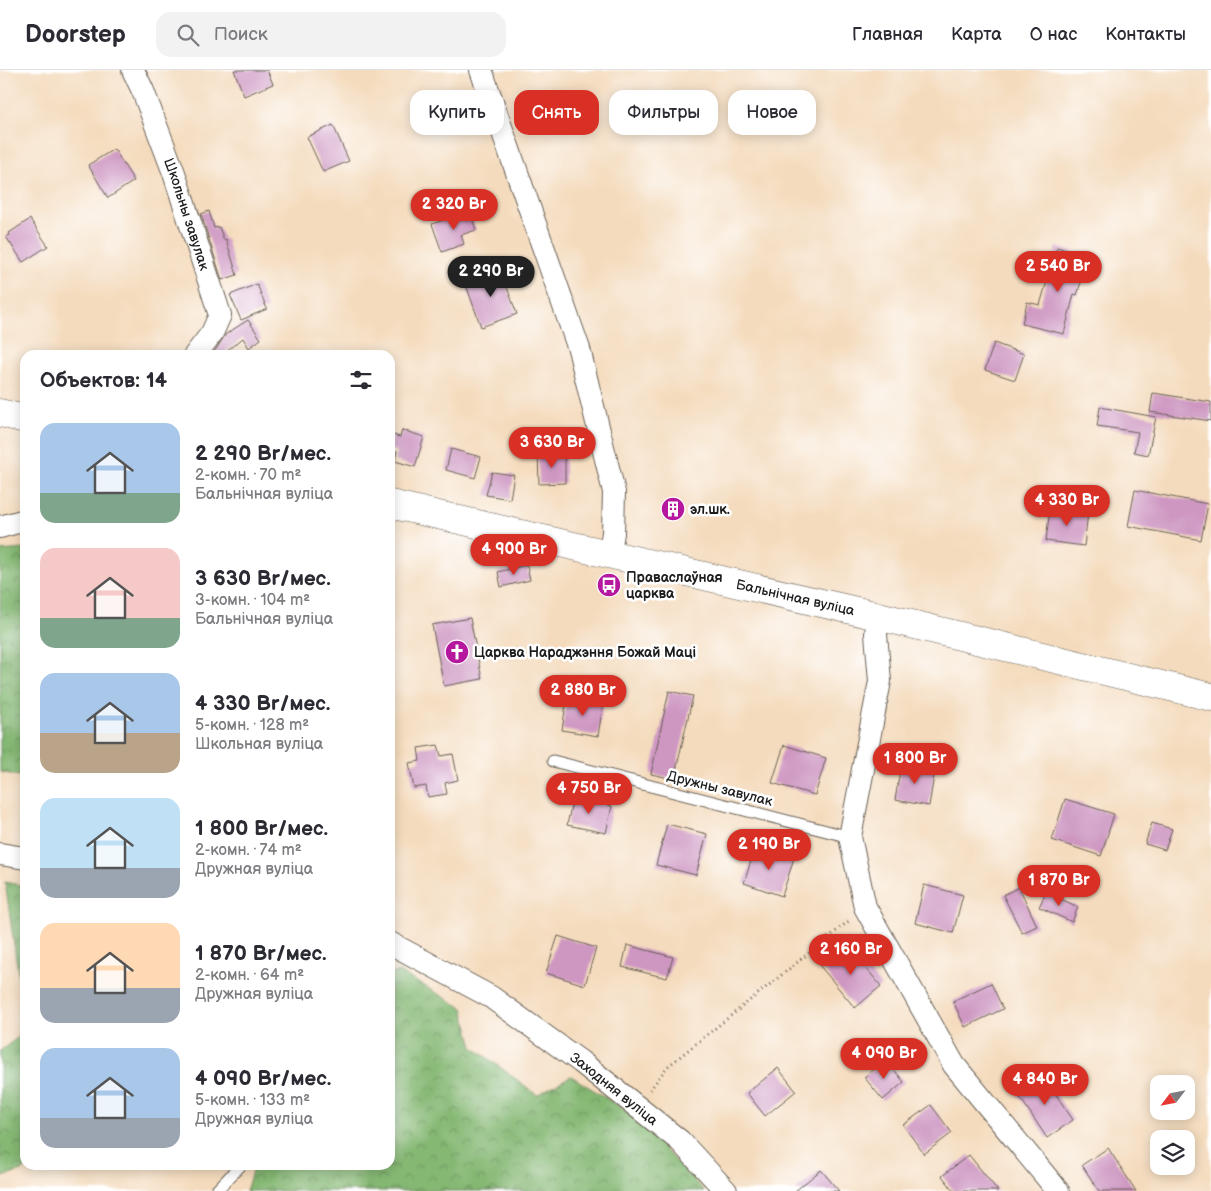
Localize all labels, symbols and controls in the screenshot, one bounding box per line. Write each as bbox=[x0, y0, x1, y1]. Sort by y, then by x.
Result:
search box bbox=[156, 12, 506, 57]
text: Doorstep bbox=[25, 20, 126, 49]
icon: search bbox=[174, 21, 202, 49]
text: Поиск bbox=[214, 23, 268, 46]
text: Главная bbox=[852, 24, 923, 45]
text: Карта bbox=[951, 24, 1002, 45]
text: О нас bbox=[1030, 24, 1077, 45]
text: Контакты bbox=[1105, 24, 1186, 45]
chip: Купить bbox=[410, 90, 504, 135]
chip: Снять bbox=[514, 90, 599, 135]
chip: Фильтры bbox=[609, 90, 718, 135]
chip: Новое bbox=[728, 90, 816, 135]
street label: Школьны завулак bbox=[160, 156, 213, 273]
pin: 2 320 Br bbox=[402, 189, 506, 231]
text: 2 320 Br bbox=[422, 195, 486, 214]
pin: 2 540 Br bbox=[1006, 250, 1110, 293]
pin: 2 290 Br bbox=[439, 256, 543, 298]
text: 2 540 Br bbox=[1026, 257, 1090, 276]
text: 2 290 Br bbox=[459, 262, 523, 281]
icon: filters bbox=[347, 366, 375, 394]
text: Объектов: 14 bbox=[40, 368, 167, 393]
pin: 3 630 Br bbox=[500, 426, 604, 469]
text: 3 630 Br bbox=[520, 433, 584, 452]
text: 2 290 Br/мес. bbox=[195, 441, 331, 466]
icon: home bbox=[80, 443, 140, 503]
text: 2-комн. · 70 m² bbox=[195, 466, 301, 485]
pin: 4 330 Br bbox=[1015, 484, 1119, 527]
text: Бальнічная вуліца bbox=[195, 485, 333, 504]
text: 4 330 Br bbox=[1035, 491, 1099, 510]
building icon: эл.шк. bbox=[660, 496, 686, 522]
place label: эл.шк. bbox=[690, 501, 730, 518]
pin: 4 900 Br bbox=[462, 534, 566, 576]
text: 4 900 Br bbox=[481, 540, 547, 559]
text: 3 630 Br/мес. bbox=[195, 566, 331, 591]
icon: home bbox=[80, 568, 140, 628]
place label: Праваслаўная царква bbox=[626, 569, 723, 602]
bus stop icon: Праваслаўная царква bbox=[596, 572, 622, 598]
street label: Бальнічная вуліца bbox=[734, 576, 857, 620]
text: 3-комн. · 104 m² bbox=[195, 591, 310, 610]
text: Бальнічная вуліца bbox=[195, 610, 333, 629]
church icon: Царква Нараджэння Божай Маці bbox=[444, 639, 470, 665]
place label: Царква Нараджэння Божай Маці bbox=[474, 644, 696, 661]
pin: 2 880 Br bbox=[531, 674, 635, 717]
text: 2 880 Br bbox=[550, 681, 616, 700]
text: 4 330 Br/мес. bbox=[195, 691, 331, 716]
icon: home bbox=[80, 693, 140, 753]
text: 5-комн. · 128 m² bbox=[195, 716, 309, 735]
text: Школьная вуліца bbox=[195, 735, 323, 754]
pin: 1 800 Br bbox=[863, 742, 967, 785]
text: 1 800 Br bbox=[884, 749, 946, 768]
street label: Дружны завулак bbox=[665, 767, 775, 810]
pin: 4 750 Br bbox=[537, 772, 641, 815]
text: 4 750 Br bbox=[557, 779, 621, 798]
text: 1 800 Br/мес. bbox=[195, 816, 328, 841]
icon: home bbox=[80, 818, 140, 878]
pin: 2 190 Br bbox=[717, 828, 821, 871]
text: 2 190 Br bbox=[738, 835, 800, 854]
text: 2-комн. · 74 m² bbox=[195, 841, 302, 860]
text: Дружная вуліца bbox=[195, 860, 313, 879]
pin: 1 870 Br bbox=[1007, 864, 1111, 907]
text: 1 870 Br bbox=[1028, 871, 1090, 890]
pin: 2 160 Br bbox=[799, 934, 903, 976]
text: 2 160 Br bbox=[820, 940, 882, 959]
text: 1 870 Br/мес. bbox=[195, 941, 327, 966]
icon: home bbox=[80, 943, 140, 1003]
text: 2-комн. · 64 m² bbox=[195, 966, 304, 985]
text: Дружная вуліца bbox=[195, 985, 313, 1004]
pin: 4 090 Br bbox=[832, 1038, 936, 1080]
text: 4 090 Br bbox=[851, 1044, 917, 1063]
street label: Заходняя вуліца bbox=[567, 1049, 662, 1129]
pin: 4 840 Br bbox=[993, 1064, 1097, 1106]
text: 4 090 Br/мес. bbox=[195, 1066, 331, 1091]
icon: home bbox=[80, 1068, 140, 1128]
text: 4 840 Br bbox=[1013, 1070, 1077, 1089]
north arrow bbox=[1150, 1075, 1195, 1120]
map controls bbox=[1150, 1075, 1195, 1175]
text: 5-комн. · 133 m² bbox=[195, 1091, 310, 1110]
text: Дружная вуліца bbox=[195, 1110, 313, 1129]
button: layers bbox=[1150, 1130, 1195, 1175]

